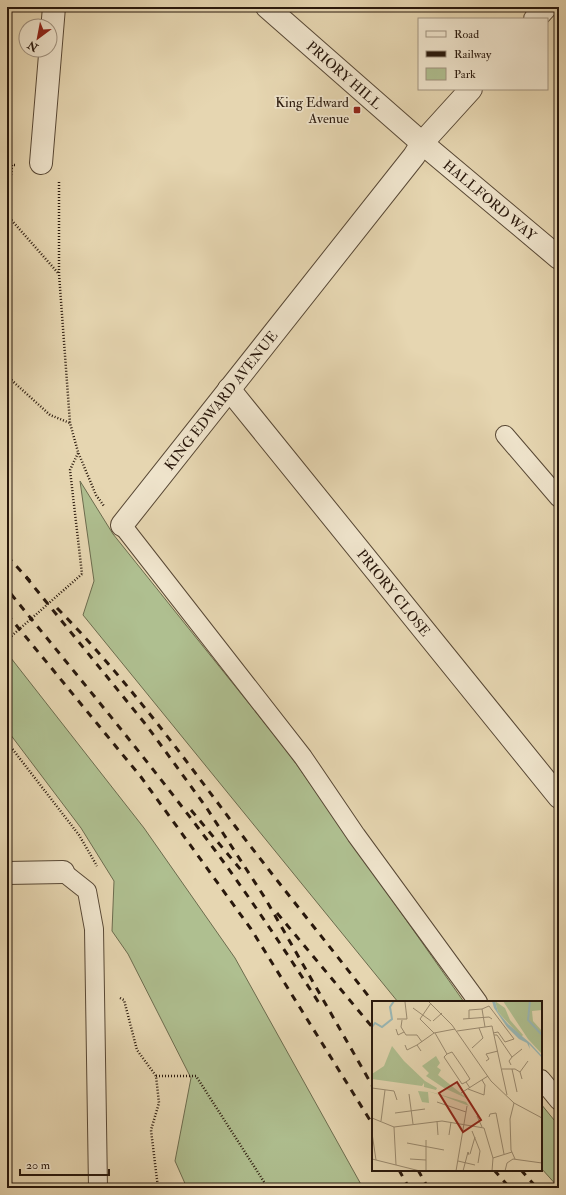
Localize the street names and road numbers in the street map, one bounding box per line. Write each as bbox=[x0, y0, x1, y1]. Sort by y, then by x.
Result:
street label: PRIORY HILL bbox=[303, 38, 385, 113]
street label: HALLFORD WAY bbox=[440, 156, 540, 245]
street label: KING EDWARD AVENUE bbox=[161, 328, 281, 474]
street label: PRIORY CLOSE bbox=[353, 546, 434, 640]

